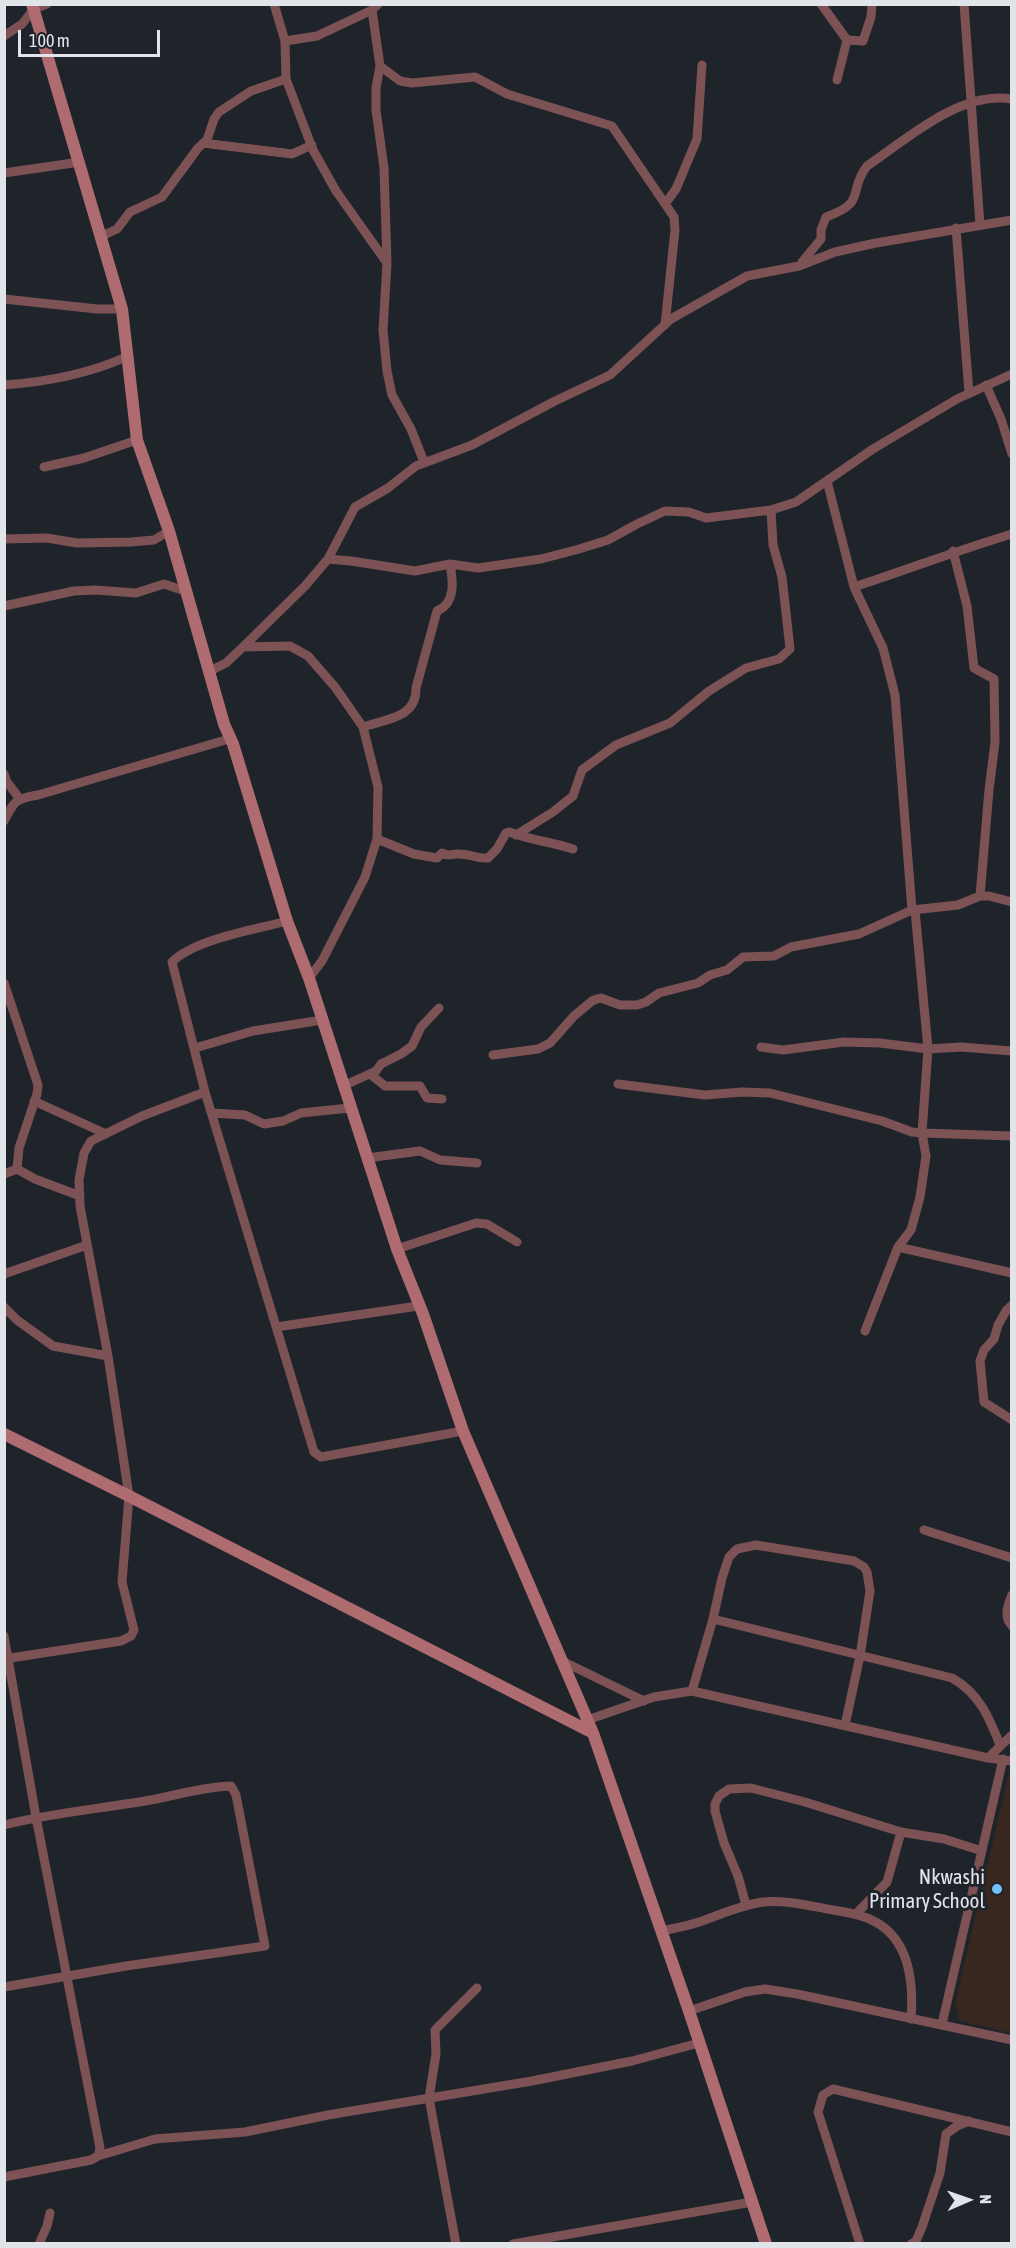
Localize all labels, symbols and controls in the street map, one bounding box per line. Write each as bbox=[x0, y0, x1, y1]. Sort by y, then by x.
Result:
scale bar bbox=[21, 18, 164, 56]
text: 100 m bbox=[29, 30, 70, 51]
place label: Nkwashi Primary School bbox=[869, 1864, 985, 1914]
marker: Nkwashi Primary School bbox=[990, 1882, 1004, 1896]
north arrow bbox=[938, 2170, 998, 2230]
text: N bbox=[977, 2194, 995, 2204]

